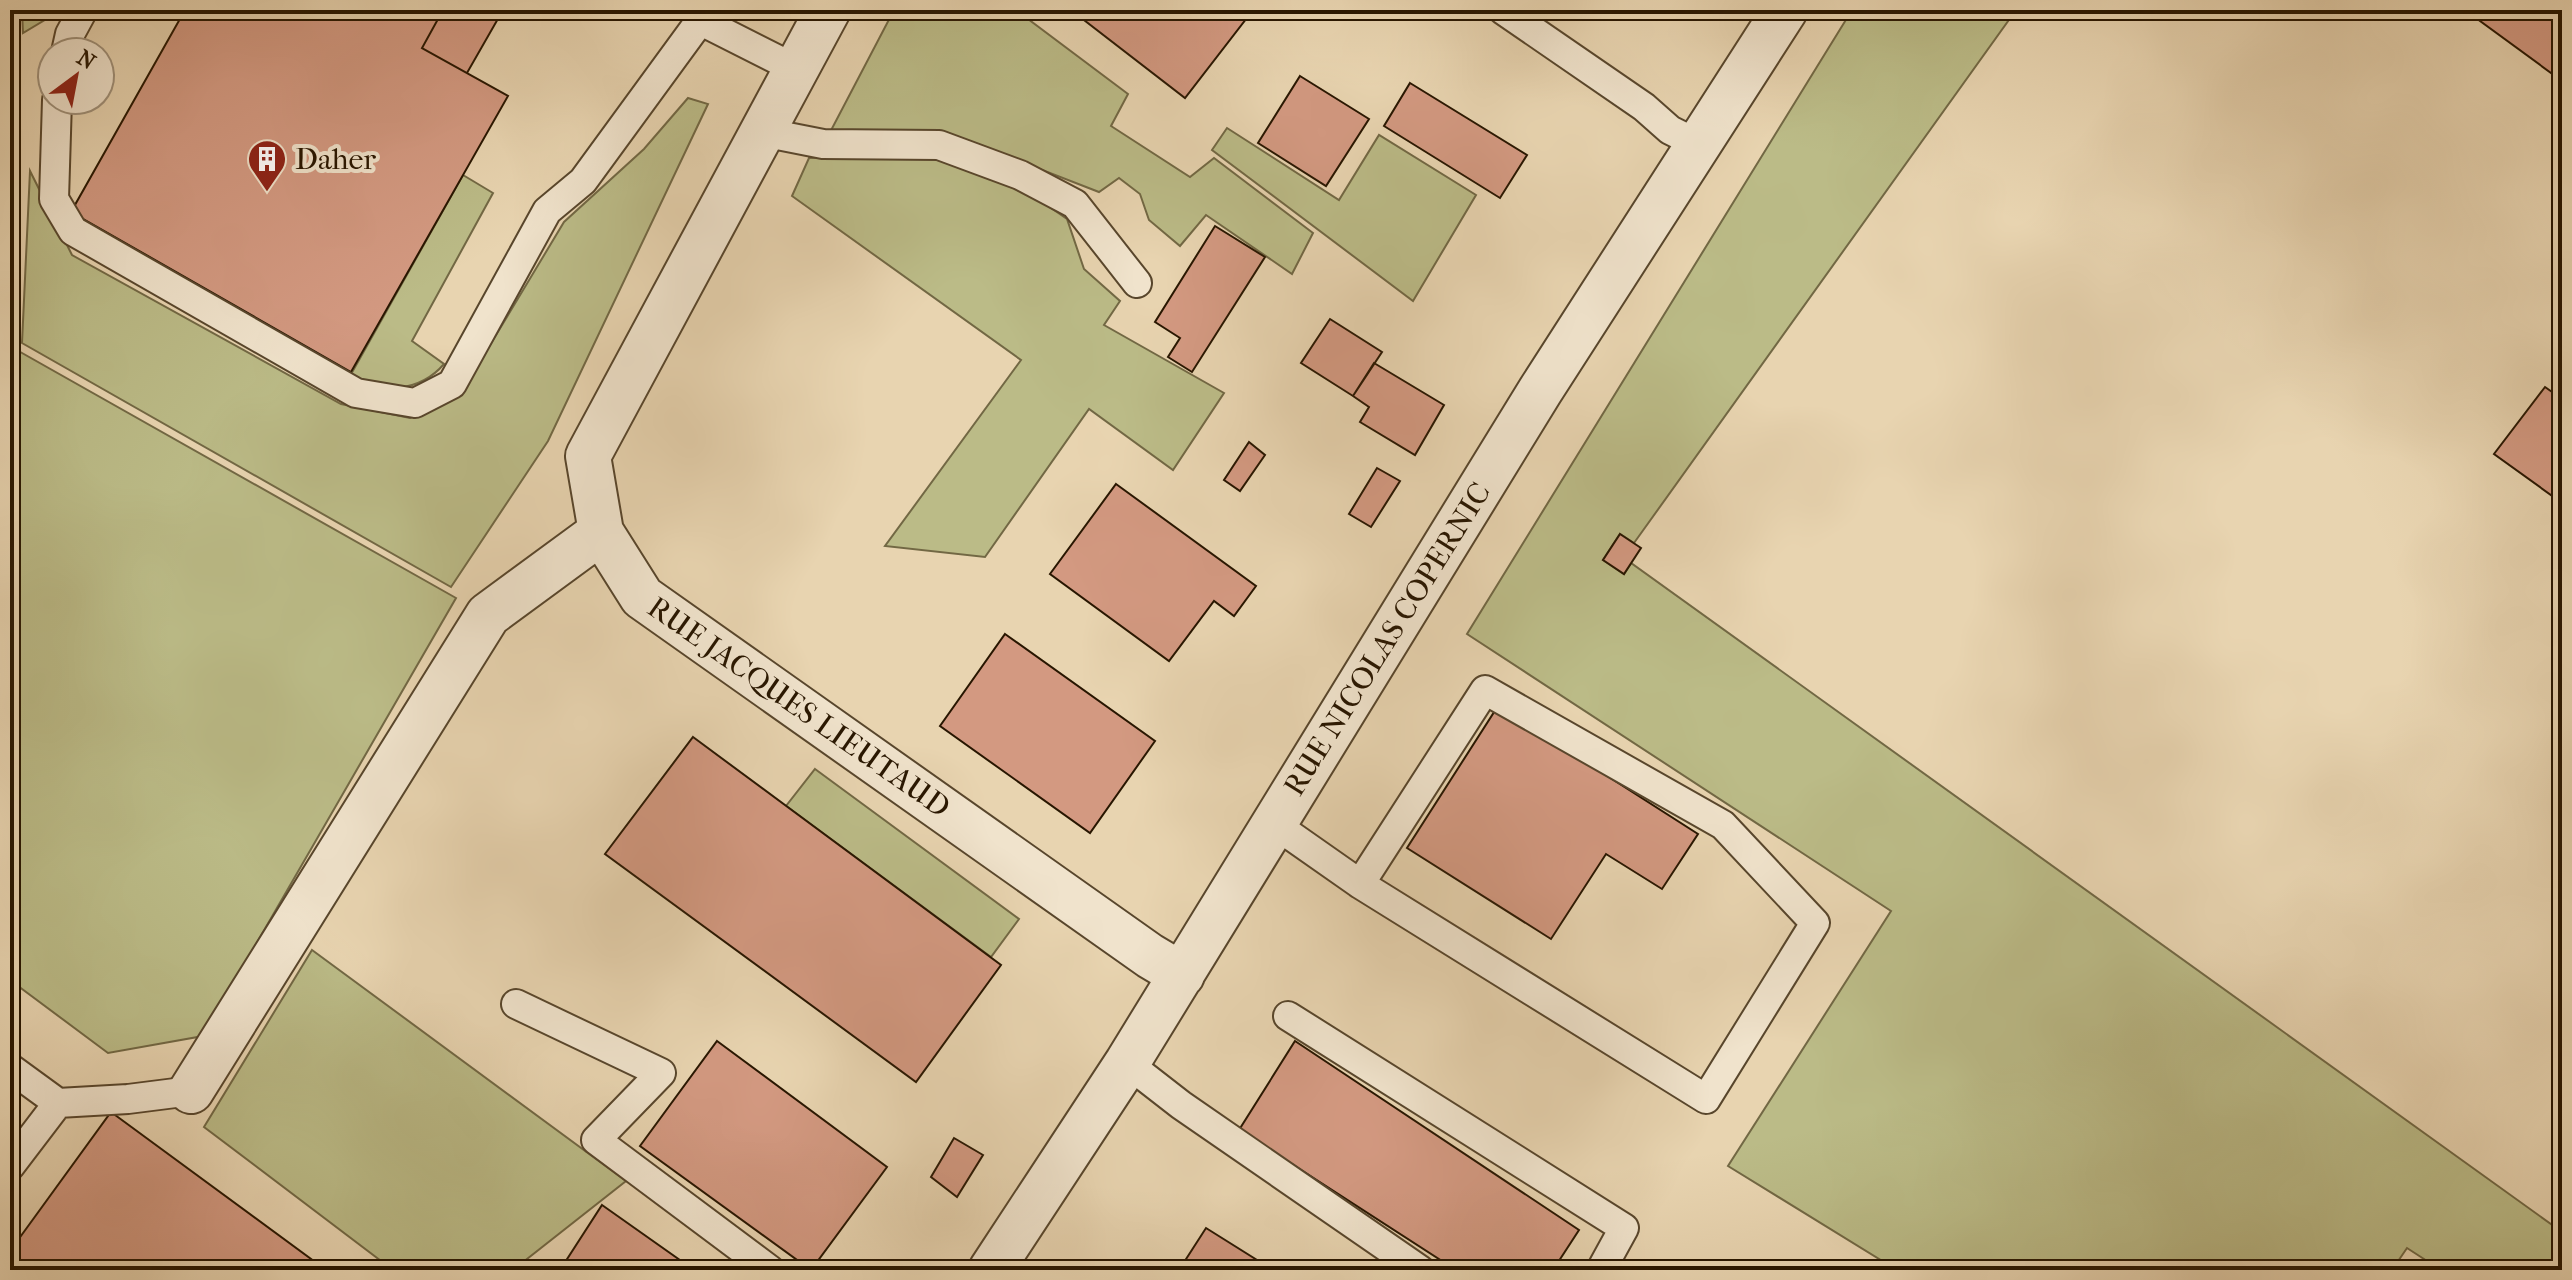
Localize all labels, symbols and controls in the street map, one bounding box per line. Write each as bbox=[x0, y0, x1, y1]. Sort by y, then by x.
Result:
north arrow bbox=[36, 36, 116, 116]
text: N bbox=[72, 44, 100, 75]
building icon: Daher bbox=[246, 138, 288, 193]
place label: Daher bbox=[295, 142, 376, 177]
street label: RUE NICOLAS COPERNIC bbox=[1277, 476, 1498, 802]
street label: RUE JACQUES LIEUTAUD bbox=[641, 590, 956, 825]

